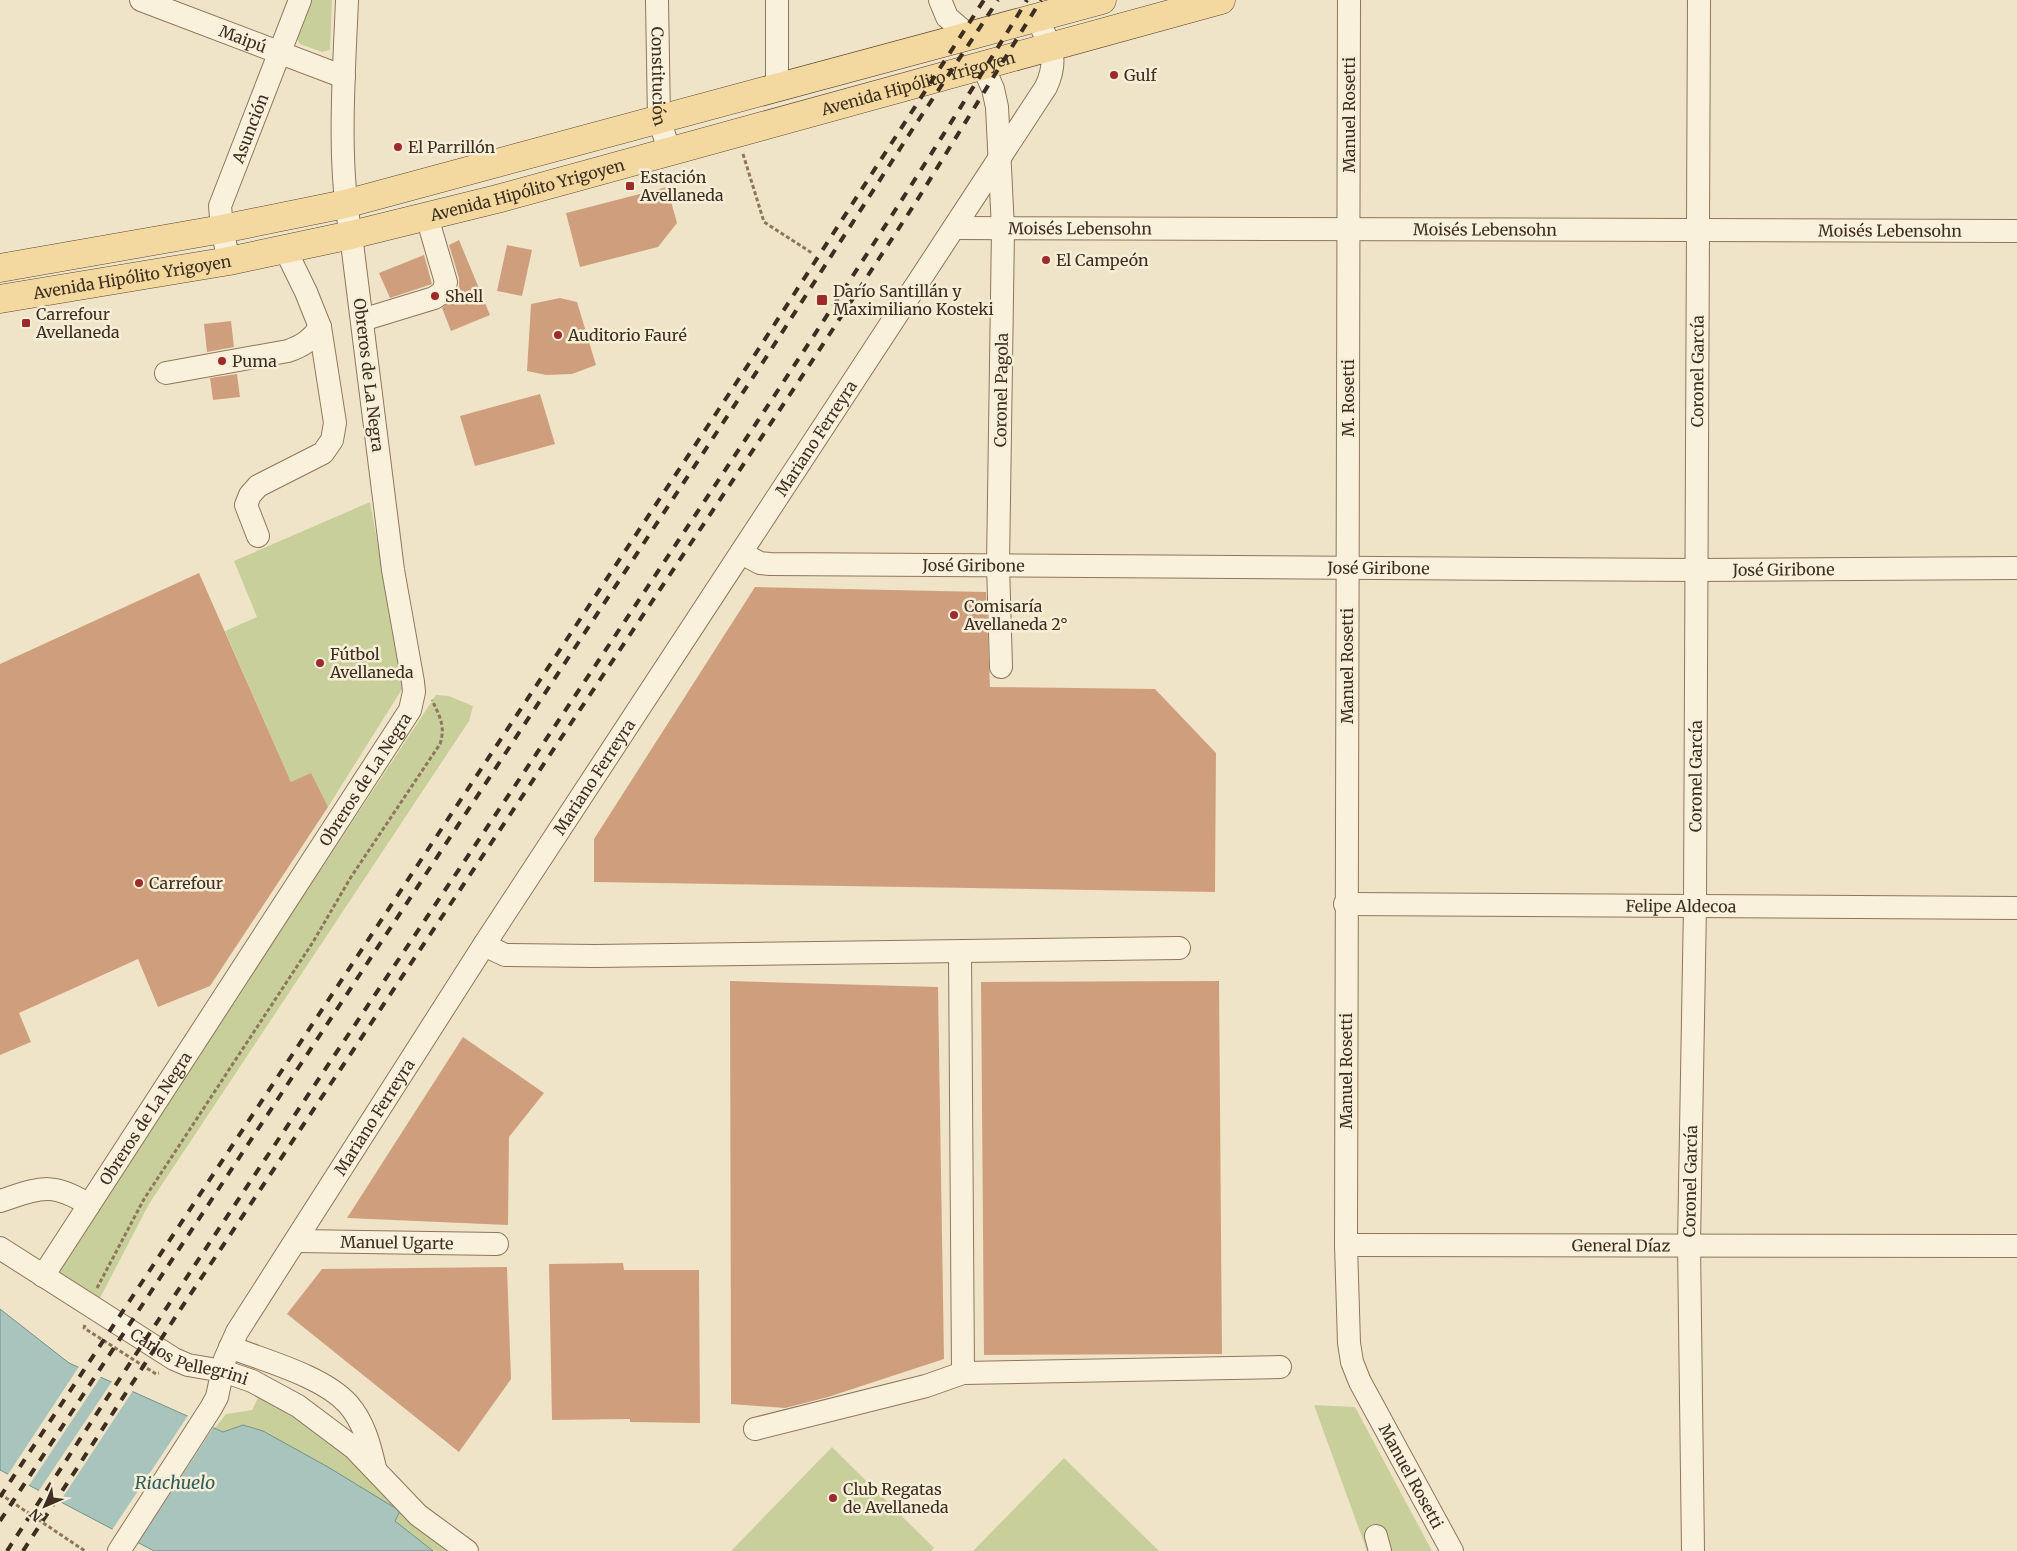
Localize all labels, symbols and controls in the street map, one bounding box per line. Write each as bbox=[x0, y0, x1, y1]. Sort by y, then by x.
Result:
street label: Maipú bbox=[216, 21, 270, 57]
street label: Constitución bbox=[647, 26, 671, 128]
street label: Avenida Hipólito Yrigoyen bbox=[818, 47, 1018, 120]
street label: Manuel Rosetti bbox=[1339, 57, 1359, 173]
place label: Gulf bbox=[1124, 65, 1157, 85]
marker: Gulf bbox=[1108, 69, 1120, 81]
street label: Asunción bbox=[227, 91, 273, 167]
place label: El Parrillón bbox=[408, 137, 496, 157]
marker: El Parrillón bbox=[392, 141, 404, 153]
street label: Avenida Hipólito Yrigoyen bbox=[427, 154, 627, 225]
place label: Estación Avellaneda bbox=[639, 167, 724, 205]
marker: Estación Avellaneda bbox=[624, 180, 636, 192]
street label: Moisés Lebensohn bbox=[1008, 218, 1152, 239]
street label: Moisés Lebensohn bbox=[1413, 219, 1557, 240]
street label: Moisés Lebensohn bbox=[1818, 220, 1962, 241]
place label: El Campeón bbox=[1056, 250, 1149, 270]
street label: Avenida Hipólito Yrigoyen bbox=[31, 251, 233, 303]
marker: El Campeón bbox=[1040, 254, 1052, 266]
place label: Darío Santillán y Maximiliano Kosteki bbox=[833, 281, 994, 319]
place label: Shell bbox=[445, 286, 483, 306]
marker: Shell bbox=[429, 290, 441, 302]
marker: Darío Santillán y Maximiliano Kosteki bbox=[815, 293, 829, 307]
street label: Obreros de La Negra bbox=[350, 297, 388, 453]
place label: Carrefour Avellaneda bbox=[35, 304, 120, 342]
street label: Coronel García bbox=[1687, 315, 1708, 427]
marker: Carrefour Avellaneda bbox=[20, 317, 32, 329]
place label: Auditorio Fauré bbox=[567, 325, 687, 345]
marker: Auditorio Fauré bbox=[552, 329, 564, 341]
street label: Coronel Pagola bbox=[990, 332, 1012, 447]
place label: Puma bbox=[232, 351, 277, 371]
marker: Puma bbox=[216, 355, 228, 367]
street label: M. Rosetti bbox=[1338, 359, 1358, 437]
street label: Mariano Ferreyra bbox=[771, 376, 861, 500]
street label: José Giribone bbox=[921, 555, 1025, 576]
street label: José Giribone bbox=[1326, 558, 1430, 578]
street label: José Giribone bbox=[1731, 559, 1835, 580]
place label: Comisaría Avellaneda 2° bbox=[963, 596, 1068, 634]
street label: Manuel Rosetti bbox=[1337, 608, 1357, 724]
marker: Comisaría Avellaneda 2° bbox=[948, 609, 960, 621]
place label: Fútbol Avellaneda bbox=[329, 644, 414, 682]
marker: Fútbol Avellaneda bbox=[314, 657, 326, 669]
street label: Obreros de La Negra bbox=[315, 708, 416, 850]
street label: Mariano Ferreyra bbox=[549, 715, 639, 838]
street label: Coronel García bbox=[1685, 720, 1706, 832]
place label: Carrefour bbox=[149, 873, 223, 893]
marker: Carrefour bbox=[133, 877, 145, 889]
street label: Felipe Aldecoa bbox=[1626, 896, 1737, 916]
street label: Manuel Rosetti bbox=[1336, 1013, 1356, 1129]
street label: Obreros de La Negra bbox=[95, 1047, 196, 1189]
street label: Mariano Ferreyra bbox=[330, 1055, 419, 1179]
street label: Coronel García bbox=[1679, 1124, 1701, 1237]
street label: Manuel Ugarte bbox=[340, 1232, 454, 1253]
street label: General Díaz bbox=[1572, 1235, 1670, 1255]
street label: Carlos Pellegrini bbox=[127, 1324, 251, 1389]
street label: Manuel Rosetti bbox=[1375, 1420, 1448, 1532]
water label: Riachuelo bbox=[135, 1471, 215, 1494]
place label: Club Regatas de Avellaneda bbox=[843, 1479, 949, 1517]
north arrow bbox=[20, 1481, 70, 1531]
marker: Club Regatas de Avellaneda bbox=[827, 1492, 839, 1504]
text: N bbox=[26, 1505, 46, 1525]

